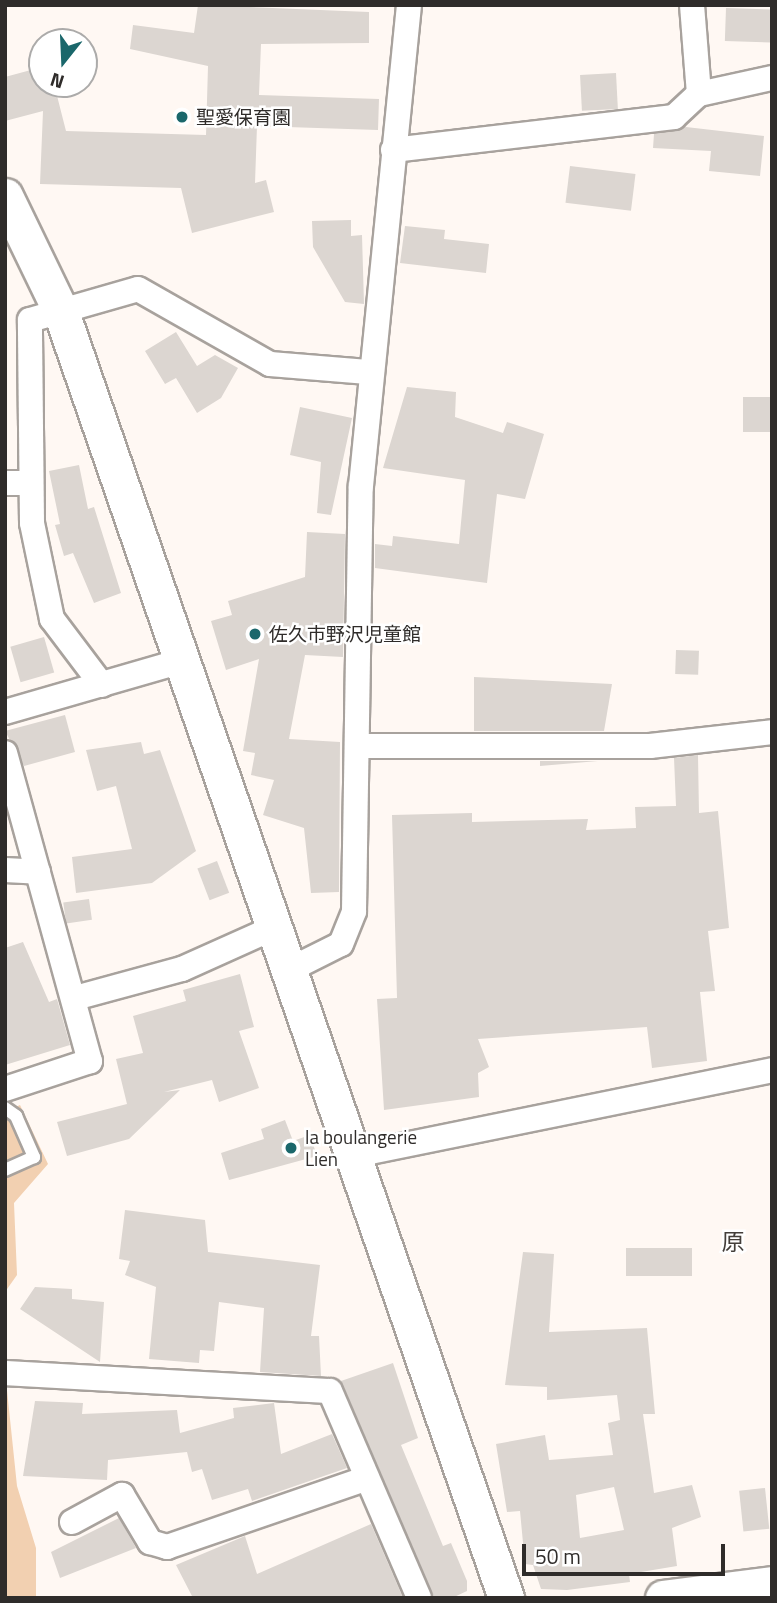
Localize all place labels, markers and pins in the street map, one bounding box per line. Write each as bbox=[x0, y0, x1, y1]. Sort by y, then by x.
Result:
place label: 聖愛保育園 bbox=[196, 106, 291, 128]
marker: 聖愛保育園 bbox=[174, 109, 190, 125]
place label: 佐久市野沢児童館 bbox=[269, 623, 421, 645]
marker: 佐久市野沢児童館 bbox=[247, 626, 263, 642]
place label: la boulangerie Lien bbox=[305, 1126, 417, 1170]
marker: la boulangerie Lien bbox=[283, 1140, 299, 1156]

